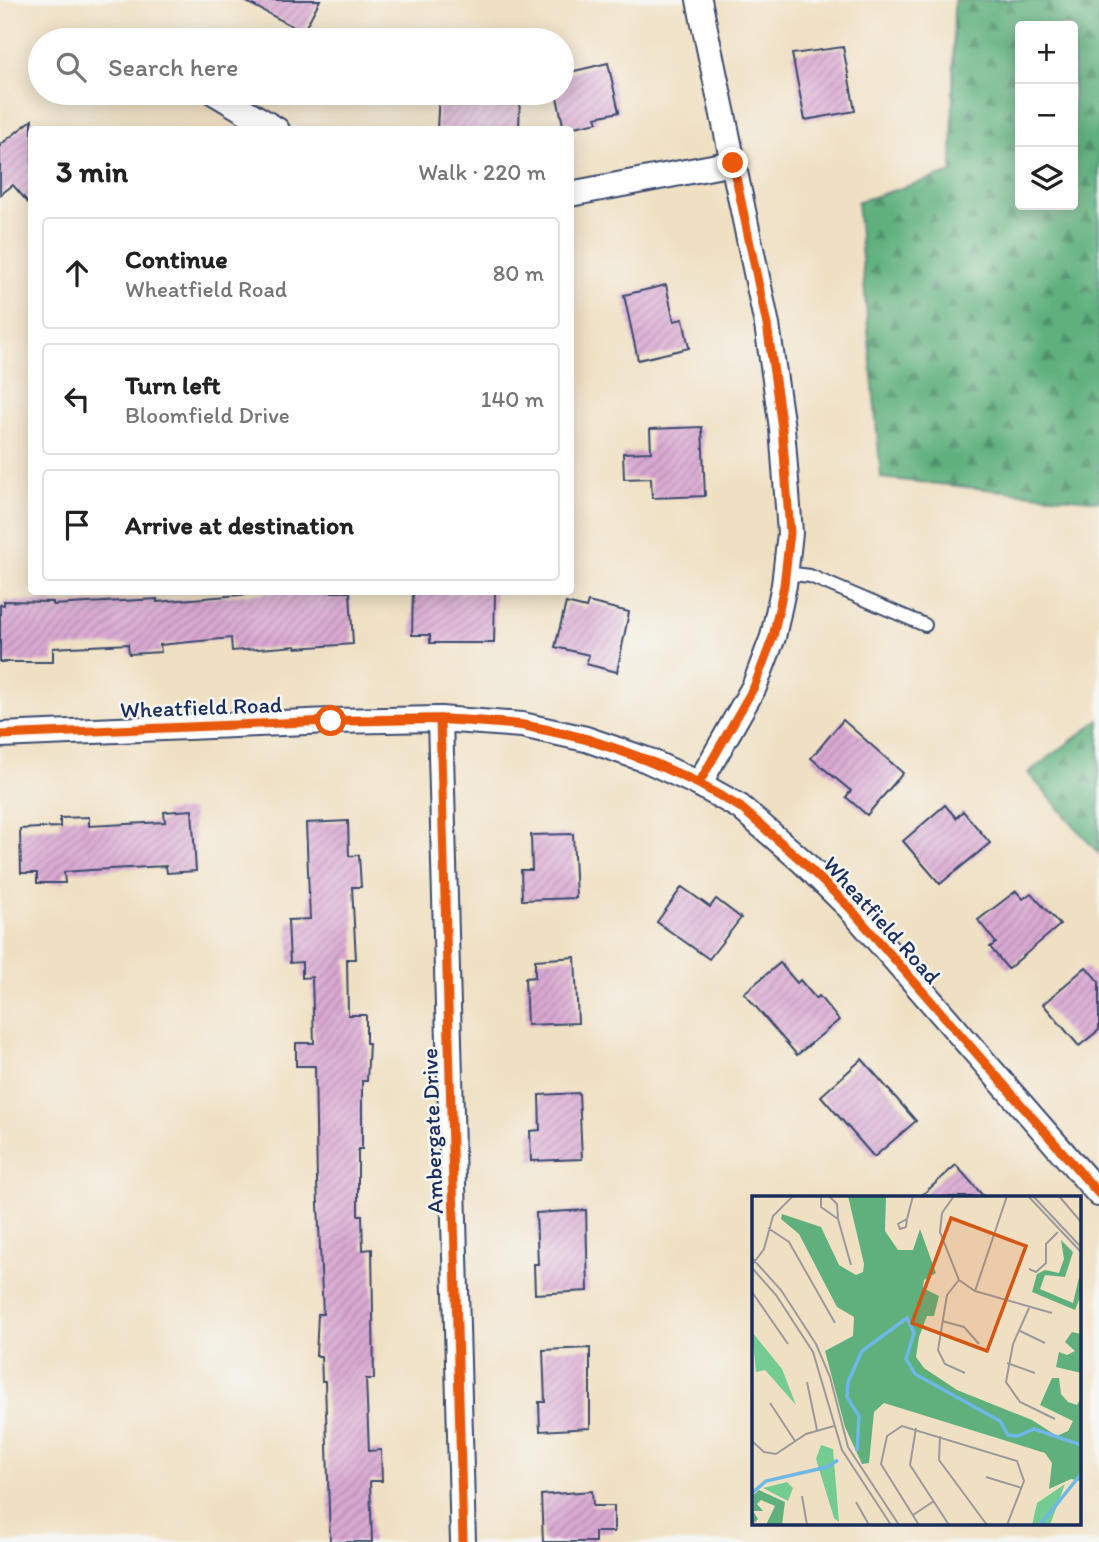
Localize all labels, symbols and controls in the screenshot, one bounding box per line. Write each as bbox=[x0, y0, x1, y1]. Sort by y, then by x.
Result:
map controls bbox=[1015, 21, 1078, 210]
button: + bbox=[1015, 21, 1078, 84]
search box bbox=[28, 28, 574, 105]
icon: search bbox=[52, 48, 90, 86]
text: Search here bbox=[108, 51, 238, 83]
button: − bbox=[1015, 84, 1078, 147]
route end bbox=[717, 147, 748, 178]
button: layers bbox=[1015, 147, 1078, 210]
text: 3 min bbox=[56, 153, 128, 190]
text: Walk · 220 m bbox=[418, 158, 546, 186]
text: Continue bbox=[125, 243, 228, 275]
icon: ahead bbox=[58, 254, 96, 292]
text: 80 m bbox=[493, 259, 544, 287]
text: Wheatfield Road bbox=[125, 275, 287, 303]
text: Turn left bbox=[125, 369, 221, 401]
icon: left bbox=[58, 380, 96, 418]
text: 140 m bbox=[481, 385, 544, 413]
text: Bloomfield Drive bbox=[125, 401, 290, 429]
icon: arrive bbox=[58, 506, 96, 544]
text: Arrive at destination bbox=[125, 509, 354, 541]
street label: Wheatfield Road bbox=[119, 690, 283, 724]
route start bbox=[315, 705, 346, 736]
street label: Wheatfield Road bbox=[817, 850, 947, 990]
street label: Ambergate Drive bbox=[415, 1048, 449, 1214]
inset map bbox=[752, 1196, 1082, 1524]

